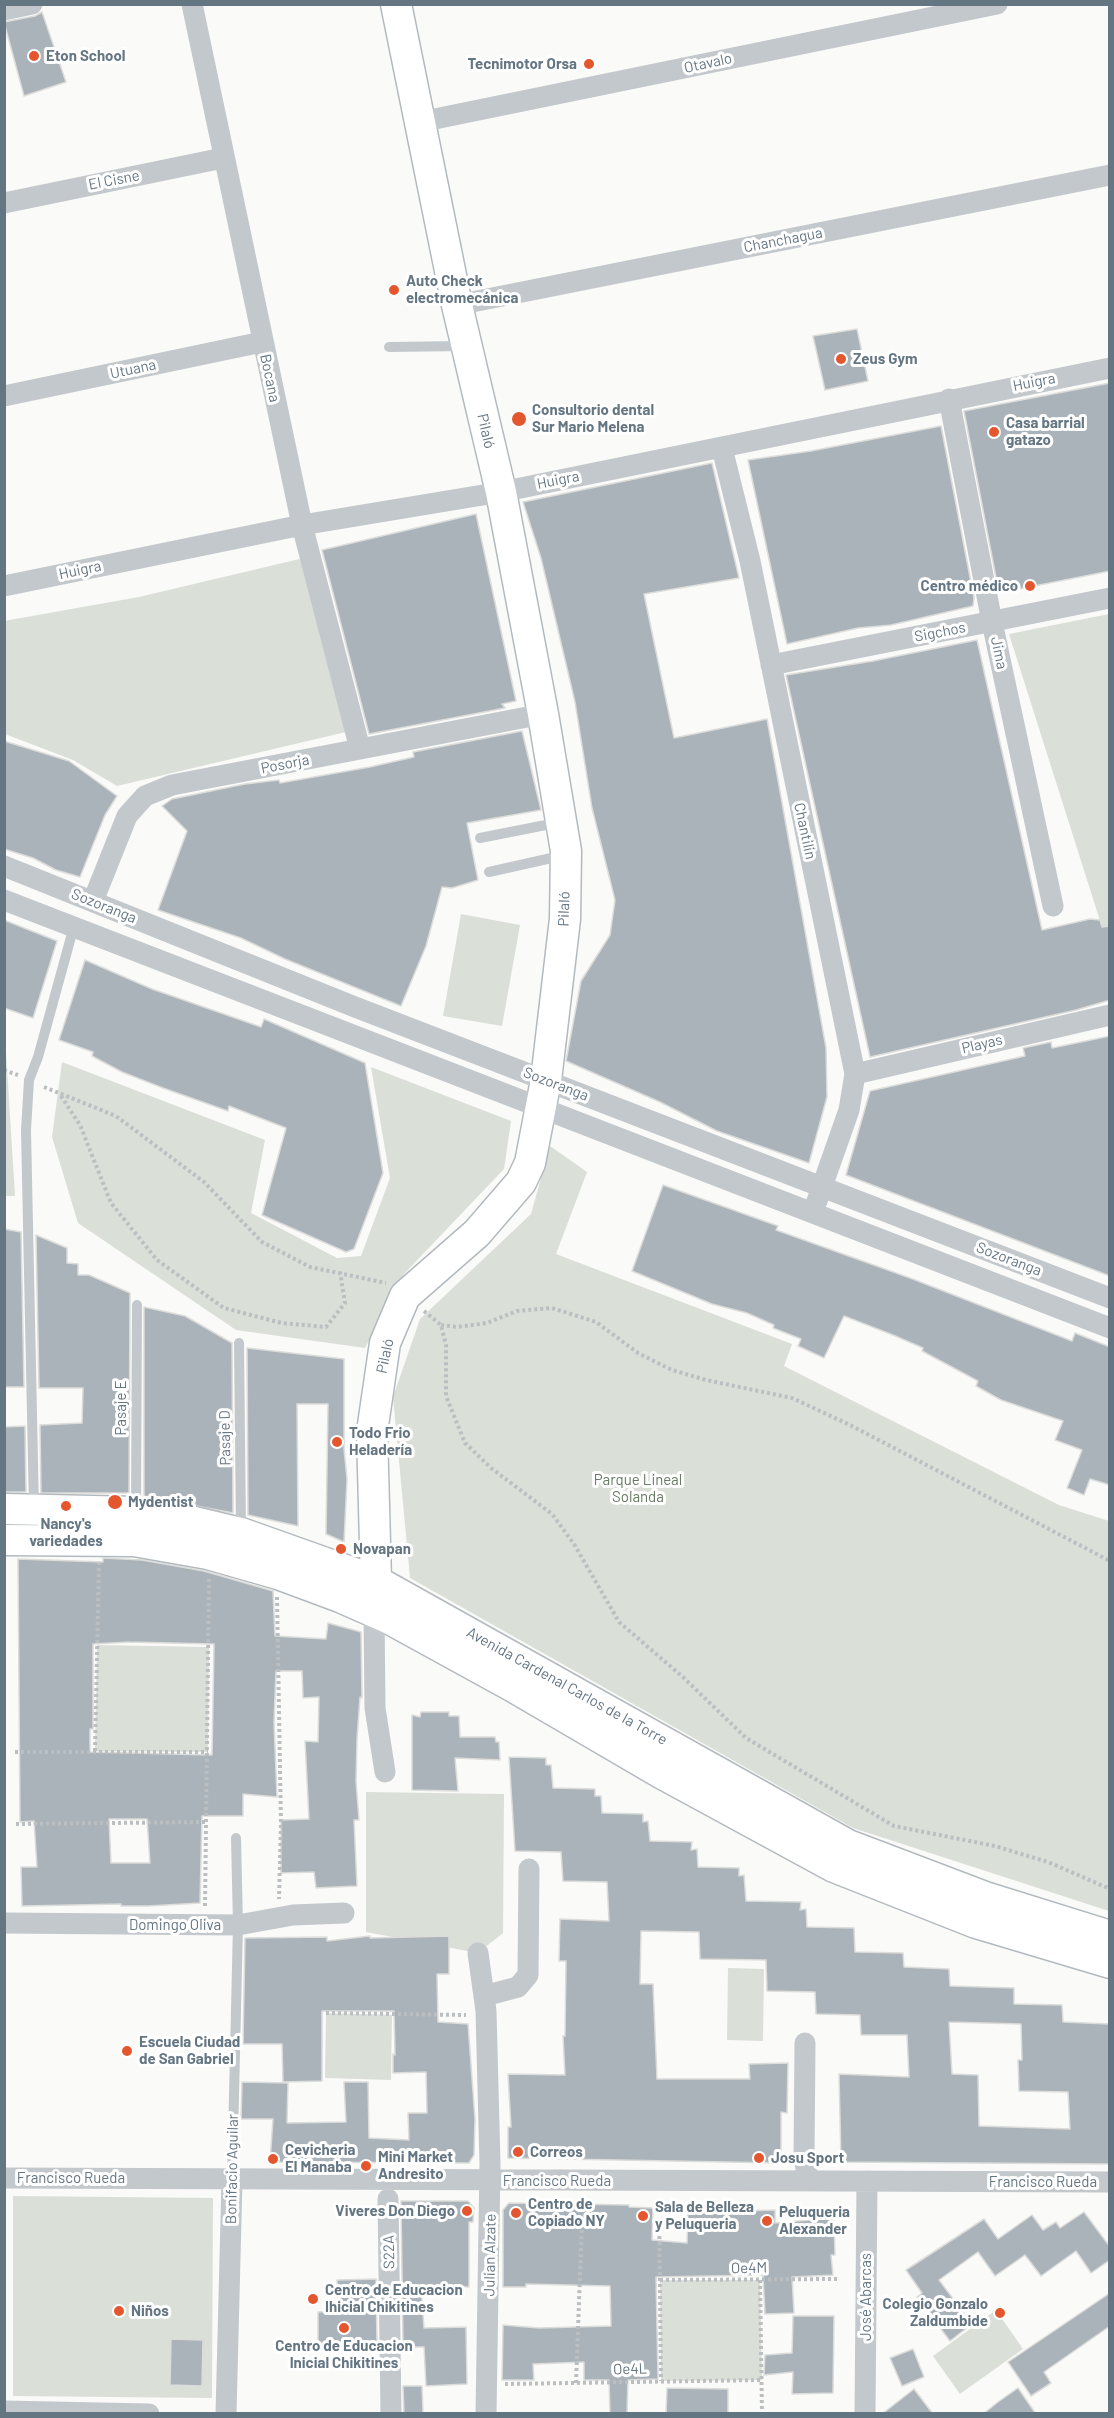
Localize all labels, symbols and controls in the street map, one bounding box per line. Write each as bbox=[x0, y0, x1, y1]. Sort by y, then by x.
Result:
place label: Eton School bbox=[46, 47, 125, 65]
marker: Eton School bbox=[27, 49, 41, 63]
street label: Otavalo bbox=[682, 49, 734, 77]
place label: Tecnimotor Orsa bbox=[468, 55, 577, 73]
marker: Tecnimotor Orsa bbox=[582, 57, 596, 71]
street label: El Cisne bbox=[87, 166, 141, 194]
street label: Chanchagua bbox=[742, 224, 824, 256]
place label: Auto Check electromecánica bbox=[406, 272, 518, 307]
marker: Auto Check electromecánica bbox=[387, 283, 401, 297]
place label: Zeus Gym bbox=[853, 350, 918, 368]
street label: Bocana bbox=[256, 352, 284, 404]
marker: Zeus Gym bbox=[834, 352, 848, 366]
street label: Utuana bbox=[108, 355, 158, 383]
street label: Huigra bbox=[1011, 369, 1057, 395]
place label: Consultorio dental Sur Mario Melena bbox=[532, 401, 654, 436]
marker: Consultorio dental Sur Mario Melena bbox=[510, 410, 528, 428]
street label: Pilaló bbox=[473, 412, 499, 450]
place label: Casa barrial gatazo bbox=[1006, 414, 1085, 449]
marker: Casa barrial gatazo bbox=[987, 425, 1001, 439]
street label: Huigra bbox=[535, 467, 581, 493]
street label: Huigra bbox=[57, 557, 103, 583]
place label: Centro médico bbox=[921, 577, 1018, 595]
marker: Centro médico bbox=[1023, 579, 1037, 593]
street label: Sigchos bbox=[913, 618, 967, 646]
street label: Jima bbox=[987, 635, 1011, 671]
street label: Posorja bbox=[259, 750, 311, 778]
street label: Chantilin bbox=[790, 801, 820, 861]
street label: Sozoranga bbox=[69, 885, 139, 927]
street label: Pilaló bbox=[554, 891, 574, 927]
street label: Playas bbox=[960, 1031, 1004, 1057]
street label: Sozoranga bbox=[521, 1063, 591, 1105]
street label: Sozoranga bbox=[974, 1238, 1044, 1280]
street label: Pilaló bbox=[373, 1337, 397, 1375]
street label: Pasaje E bbox=[112, 1380, 130, 1436]
street label: Pasaje D bbox=[216, 1410, 234, 1466]
place label: Todo Frio Heladería bbox=[349, 1424, 412, 1459]
marker: Todo Frio Heladería bbox=[330, 1435, 344, 1449]
park label: Parque Lineal Solanda bbox=[594, 1471, 682, 1506]
marker: Mydentist bbox=[106, 1493, 124, 1511]
place label: Mydentist bbox=[128, 1493, 193, 1511]
marker: Nancy's variedades bbox=[59, 1499, 73, 1513]
place label: Nancy's variedades bbox=[29, 1515, 103, 1550]
place label: Novapan bbox=[353, 1540, 411, 1558]
marker: Novapan bbox=[334, 1542, 348, 1556]
street label: Avenida Cardenal Carlos de la Torre bbox=[464, 1623, 670, 1749]
street label: Domingo Oliva bbox=[129, 1916, 221, 1934]
place label: Escuela Ciudad de San Gabriel bbox=[139, 2033, 240, 2068]
marker: Escuela Ciudad de San Gabriel bbox=[120, 2044, 134, 2058]
street label: Bonifacio Aguilar bbox=[222, 2114, 242, 2224]
place label: Cevicheria El Manaba bbox=[285, 2141, 355, 2176]
place label: Correos bbox=[530, 2143, 583, 2161]
marker: Correos bbox=[511, 2145, 525, 2159]
place label: Mini Market Andresito bbox=[378, 2148, 453, 2183]
place label: Josu Sport bbox=[771, 2149, 844, 2167]
marker: Josu Sport bbox=[752, 2151, 766, 2165]
marker: Cevicheria El Manaba bbox=[266, 2152, 280, 2166]
marker: Mini Market Andresito bbox=[359, 2159, 373, 2173]
street label: Francisco Rueda bbox=[17, 2169, 125, 2187]
street label: Francisco Rueda bbox=[503, 2172, 611, 2190]
street label: Francisco Rueda bbox=[989, 2173, 1097, 2191]
place label: Centro de Copiado NY bbox=[528, 2195, 605, 2230]
place label: Sala de Belleza y Peluqueria bbox=[655, 2198, 754, 2233]
place label: Viveres Don Diego bbox=[335, 2202, 455, 2220]
place label: Peluqueria Alexander bbox=[779, 2203, 850, 2238]
marker: Viveres Don Diego bbox=[460, 2204, 474, 2218]
marker: Centro de Copiado NY bbox=[509, 2206, 523, 2220]
marker: Sala de Belleza y Peluqueria bbox=[636, 2209, 650, 2223]
street label: Julian Alzate bbox=[480, 2213, 500, 2297]
marker: Peluqueria Alexander bbox=[760, 2214, 774, 2228]
street label: S22A bbox=[380, 2235, 398, 2269]
street label: José Abarcas bbox=[857, 2253, 875, 2341]
street label: Oe4M bbox=[731, 2259, 767, 2277]
place label: Centro de Educacion Ihicial Chikitines bbox=[325, 2281, 463, 2316]
marker: Centro de Educacion Ihicial Chikitines bbox=[306, 2292, 320, 2306]
place label: Colegio Gonzalo Zaldumbide bbox=[883, 2295, 988, 2330]
place label: Niños bbox=[131, 2302, 169, 2320]
marker: Niños bbox=[112, 2304, 126, 2318]
marker: Colegio Gonzalo Zaldumbide bbox=[993, 2306, 1007, 2320]
marker: Centro de Educacion Inicial Chikitines bbox=[337, 2321, 351, 2335]
place label: Centro de Educacion Inicial Chikitines bbox=[275, 2337, 413, 2372]
street label: Oe4L bbox=[613, 2359, 647, 2379]

